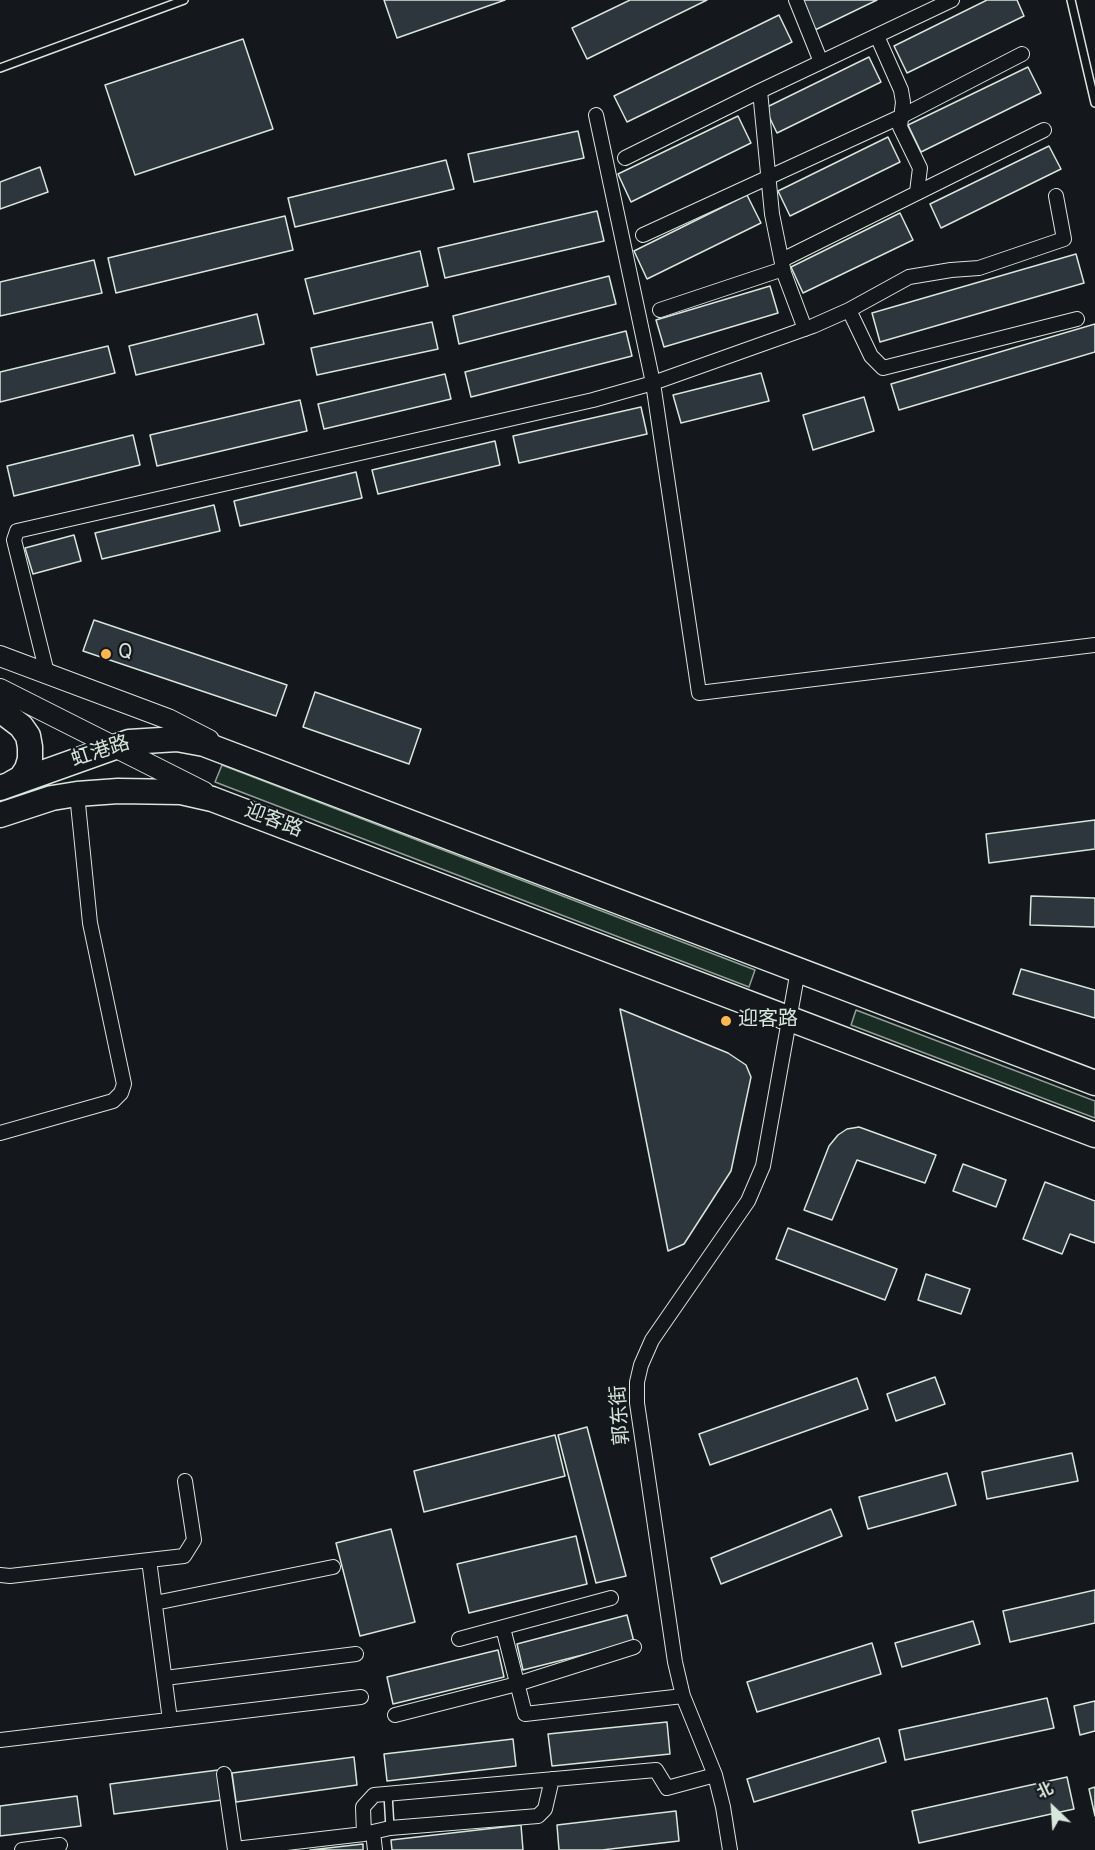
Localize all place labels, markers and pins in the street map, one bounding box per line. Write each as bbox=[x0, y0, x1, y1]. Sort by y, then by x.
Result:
place label: Q bbox=[118, 642, 133, 666]
marker: Q bbox=[99, 647, 113, 661]
place label: 迎客路 bbox=[738, 1009, 798, 1033]
marker: 迎客路 bbox=[719, 1014, 733, 1028]

